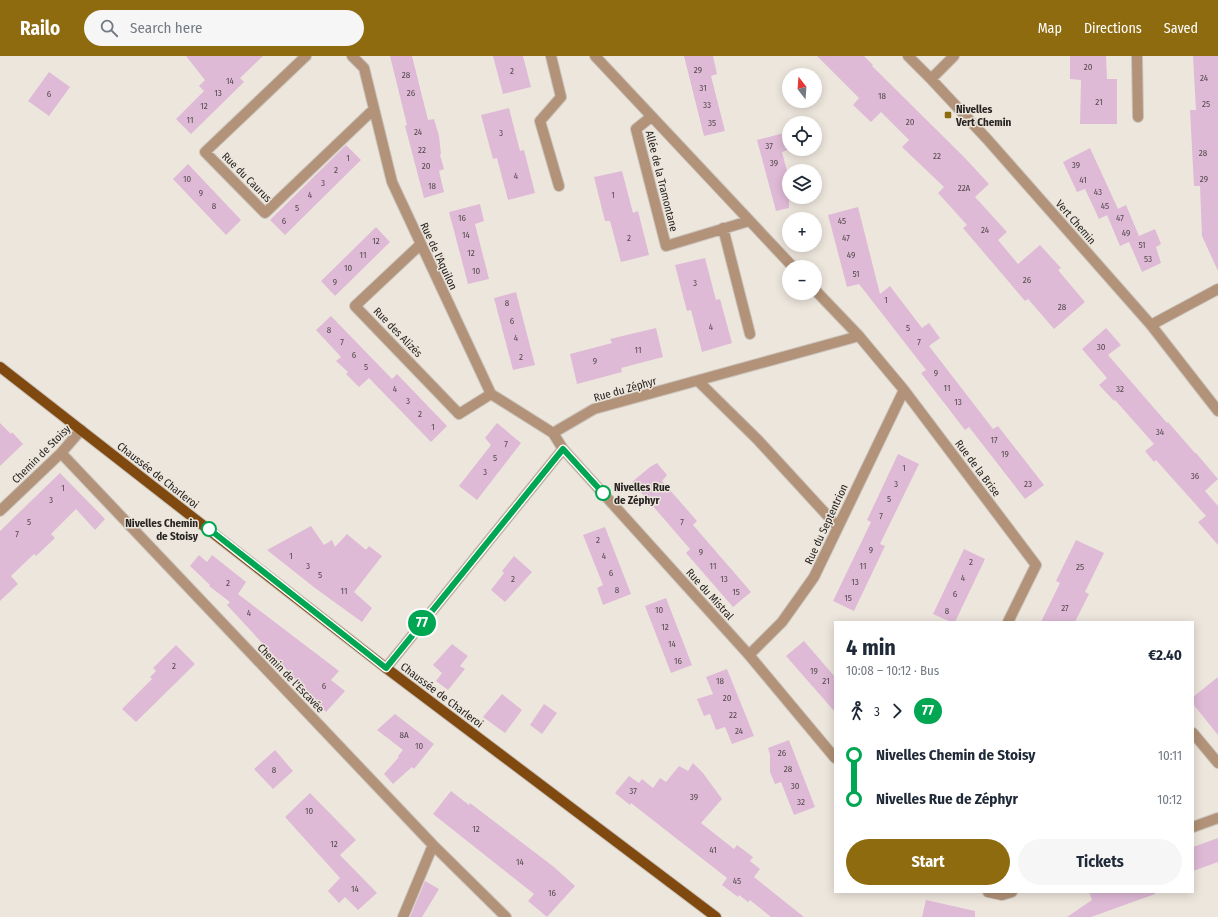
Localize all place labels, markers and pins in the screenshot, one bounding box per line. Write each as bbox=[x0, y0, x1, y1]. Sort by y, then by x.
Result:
place label: Nivelles Vert Chemin bbox=[955, 103, 1011, 129]
marker: Nivelles Vert Chemin bbox=[943, 110, 953, 120]
place label: Nivelles Rue de Zéphyr bbox=[614, 481, 671, 507]
marker: Nivelles Rue de Zéphyr bbox=[595, 485, 611, 501]
place label: Nivelles Chemin de Stoisy bbox=[125, 517, 199, 543]
marker: Nivelles Chemin de Stoisy bbox=[201, 521, 217, 537]

